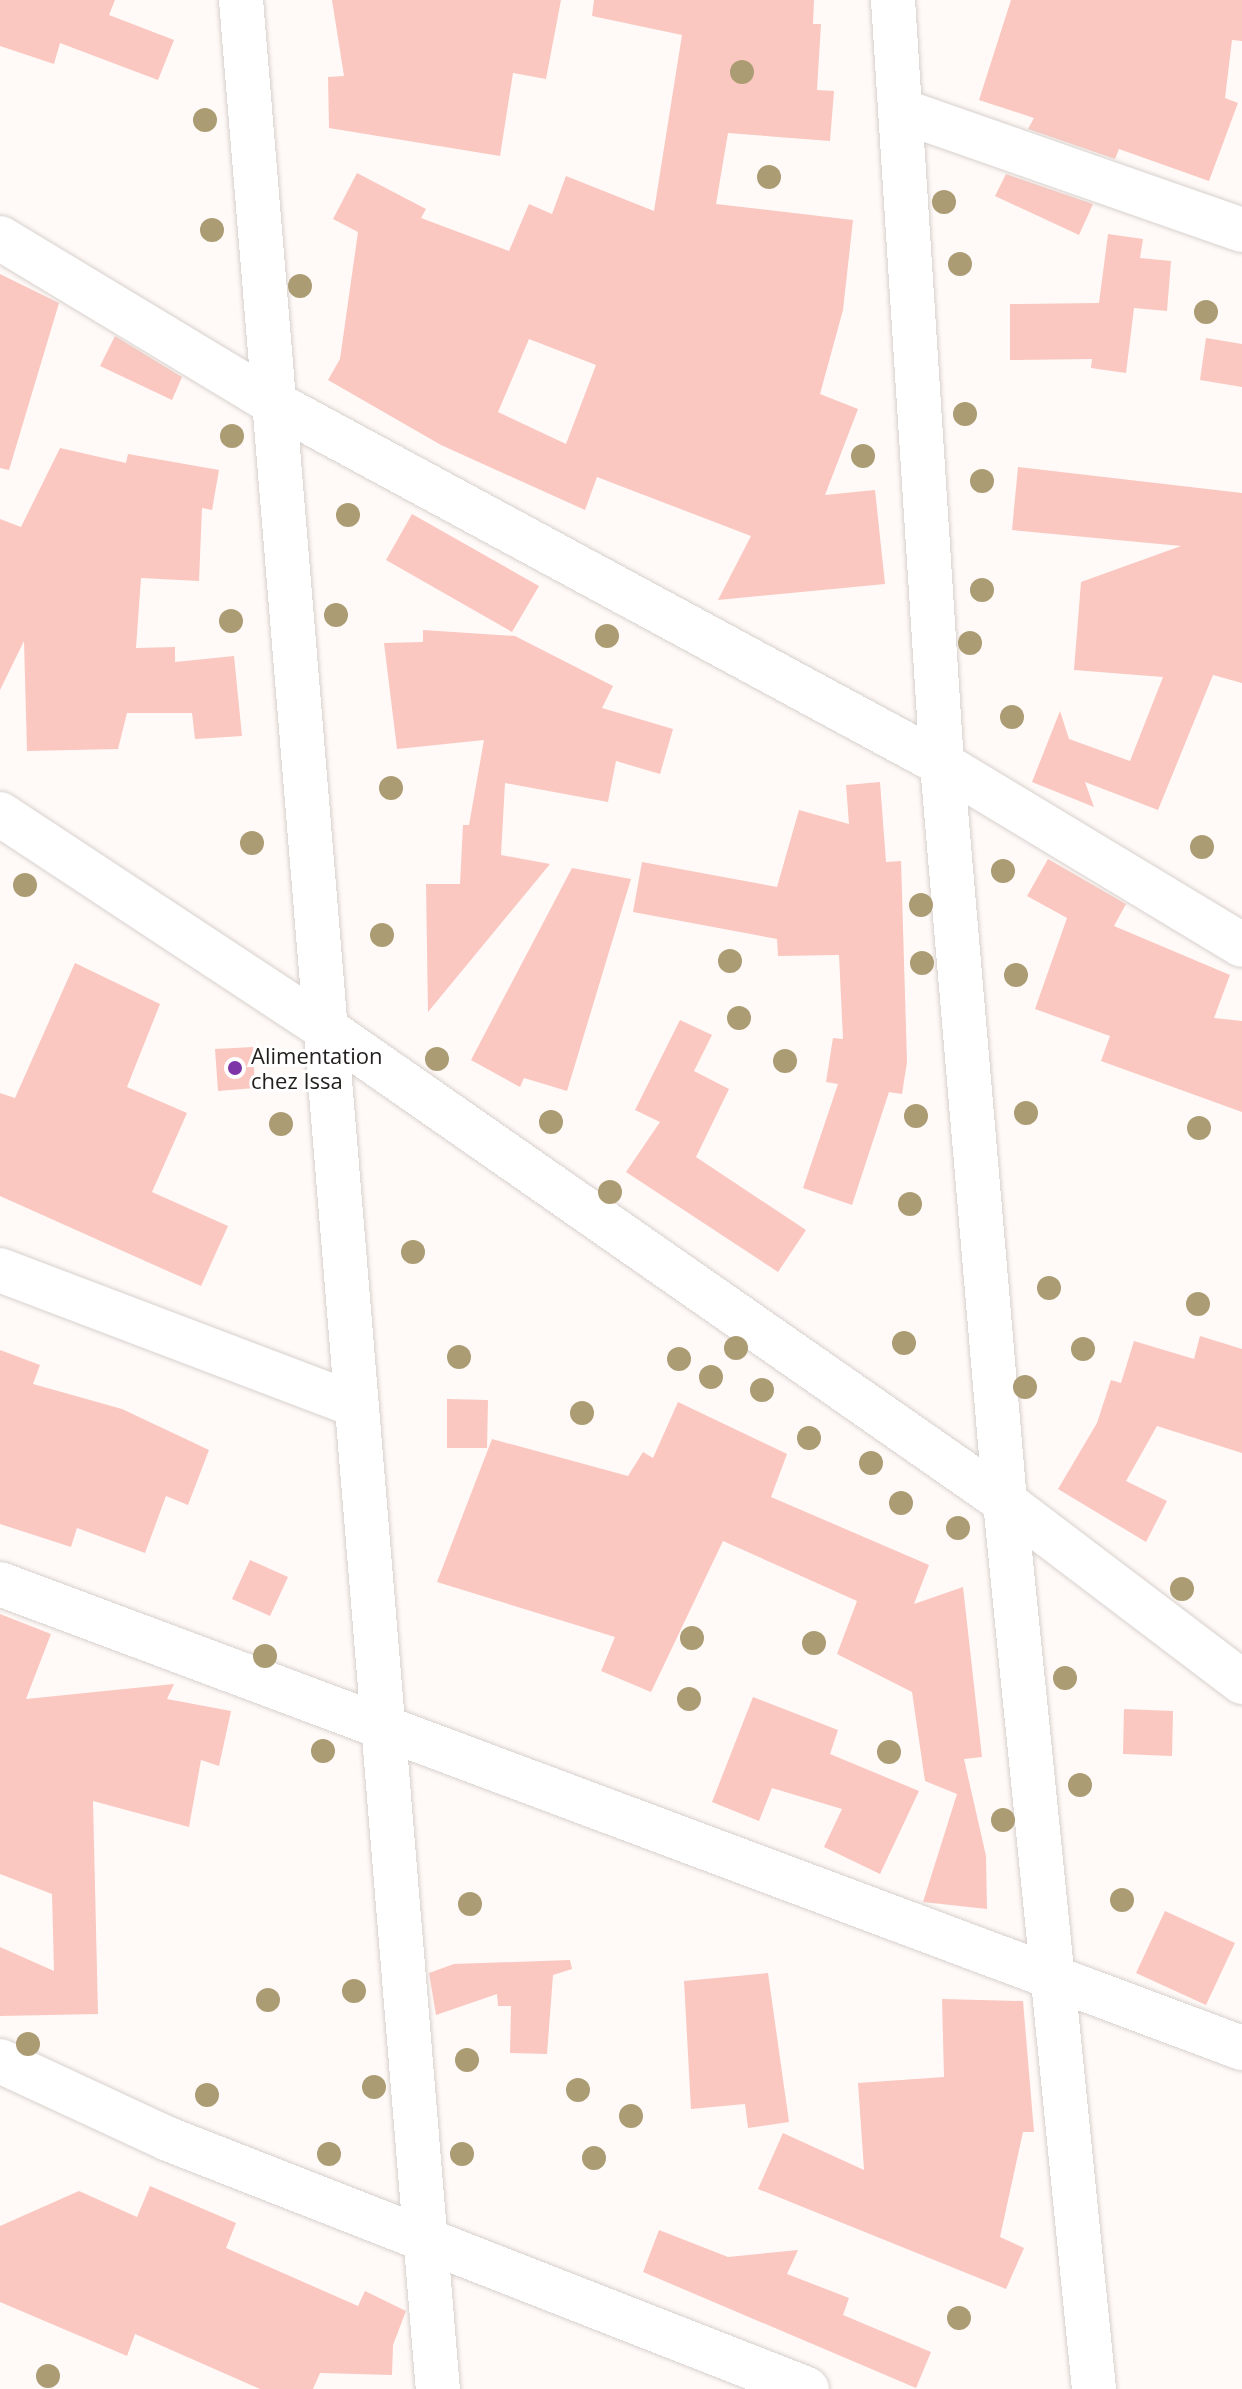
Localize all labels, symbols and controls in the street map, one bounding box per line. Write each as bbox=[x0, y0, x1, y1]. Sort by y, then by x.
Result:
place label: Alimentation chez Issa bbox=[251, 1042, 382, 1094]
marker: Alimentation chez Issa bbox=[226, 1059, 244, 1077]

